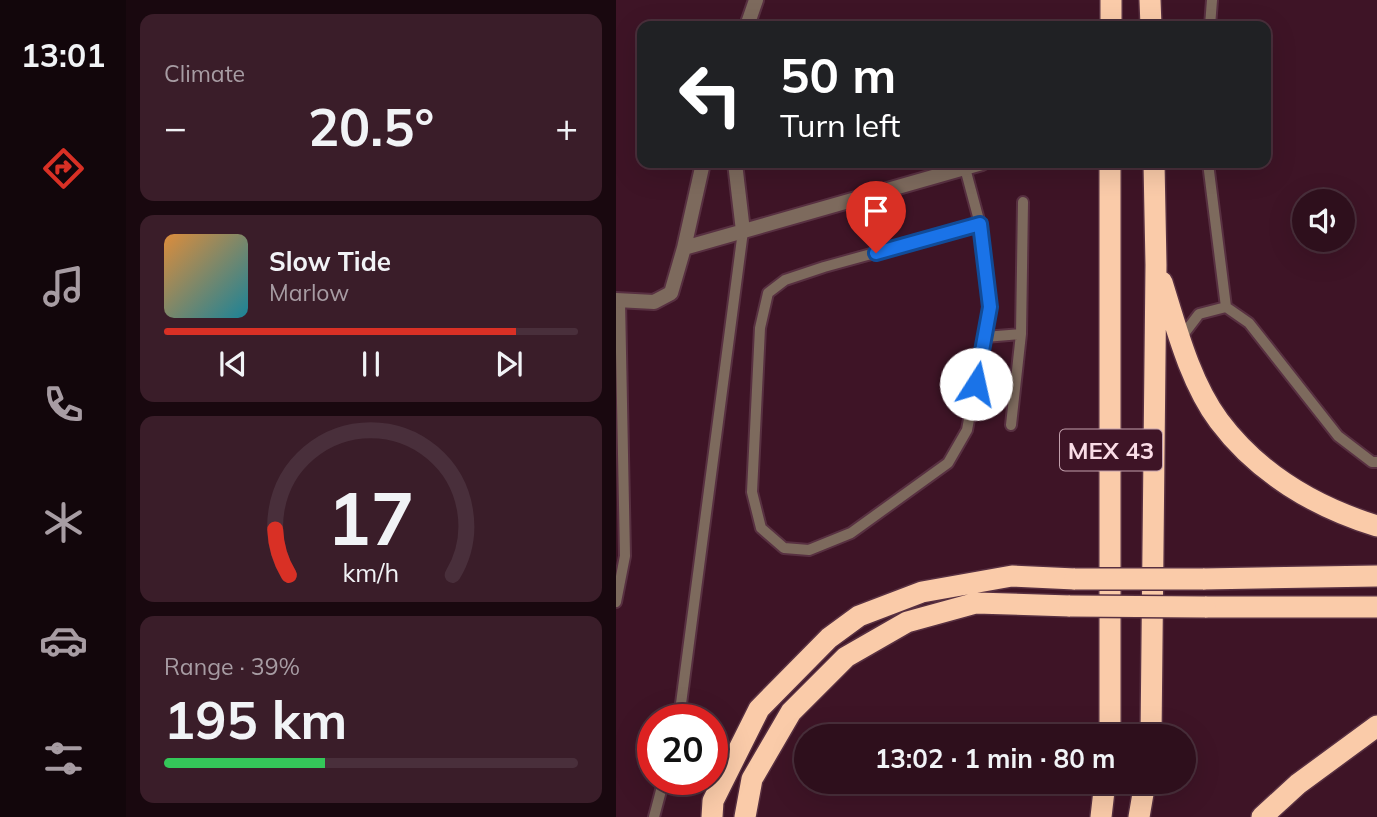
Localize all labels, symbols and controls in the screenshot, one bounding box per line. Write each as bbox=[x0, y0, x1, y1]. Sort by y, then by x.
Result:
text: 13:01 bbox=[21, 35, 105, 75]
text: 50 m bbox=[780, 44, 896, 105]
icon: left bbox=[665, 49, 756, 140]
text: Climate bbox=[164, 59, 245, 88]
text: 20.5° bbox=[308, 94, 434, 159]
text: − bbox=[164, 103, 187, 151]
text: + bbox=[555, 103, 578, 151]
text: Turn left bbox=[780, 105, 900, 145]
icon: directions bbox=[39, 144, 88, 193]
pin bbox=[846, 181, 906, 253]
map controls bbox=[1292, 189, 1355, 252]
button: sound bbox=[1292, 189, 1355, 252]
icon: arrive bbox=[857, 192, 895, 230]
text: Slow Tide bbox=[269, 245, 391, 278]
icon: music bbox=[39, 262, 88, 311]
text: Marlow bbox=[269, 278, 349, 307]
icon: previous bbox=[214, 345, 252, 383]
icon: pause bbox=[352, 345, 390, 383]
icon: next bbox=[490, 345, 528, 383]
position arrow bbox=[939, 347, 1013, 421]
icon: phone bbox=[39, 380, 88, 429]
road number: MEX 43 bbox=[1060, 430, 1162, 471]
text: 17 bbox=[327, 472, 415, 563]
icon: climate bbox=[39, 498, 88, 547]
text: km/h bbox=[343, 557, 399, 588]
icon: car bbox=[39, 616, 88, 665]
text: Range · 39% bbox=[164, 652, 300, 681]
text: 195 km bbox=[164, 687, 347, 752]
speed limit sign: 20 bbox=[637, 704, 728, 795]
icon: filters bbox=[39, 734, 88, 783]
text: 13:02 · 1 min · 80 m bbox=[875, 742, 1115, 775]

